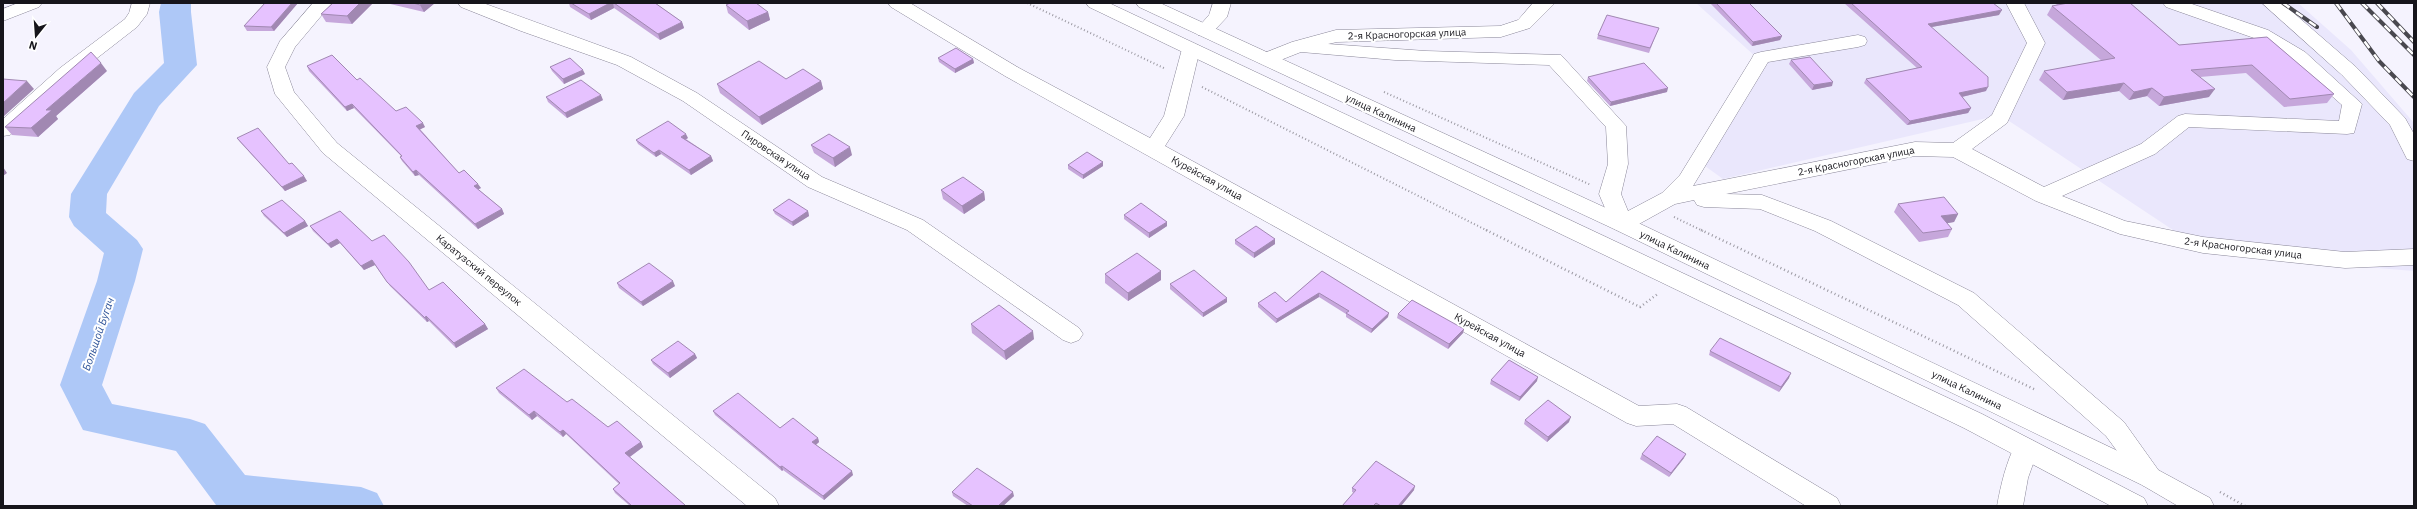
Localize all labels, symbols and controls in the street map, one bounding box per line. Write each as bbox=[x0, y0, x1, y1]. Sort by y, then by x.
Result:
north arrow bbox=[16, 16, 56, 56]
street label: 2-я Красногорская улица bbox=[1347, 25, 1467, 43]
text: N bbox=[27, 38, 39, 53]
street label: улица Калинина bbox=[1344, 91, 1419, 135]
street label: Пировская улица bbox=[739, 127, 814, 183]
street label: 2-я Красногорская улица bbox=[1796, 143, 1916, 179]
street label: Курейская улица bbox=[1169, 153, 1246, 203]
street label: улица Калинина bbox=[1638, 227, 1713, 273]
street label: Каратузский переулок bbox=[434, 231, 525, 309]
street label: 2-я Красногорская улица bbox=[2183, 234, 2303, 262]
water label: Большой Бугач bbox=[79, 295, 117, 372]
street label: Курейская улица bbox=[1452, 310, 1529, 360]
street label: улица Калинина bbox=[1930, 367, 2005, 413]

